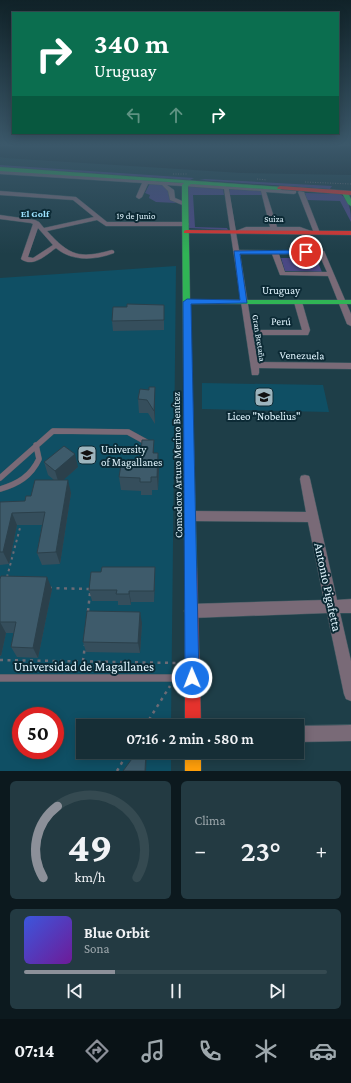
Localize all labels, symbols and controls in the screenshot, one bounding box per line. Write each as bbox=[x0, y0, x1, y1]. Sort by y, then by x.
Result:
icon: right bbox=[28, 28, 80, 80]
text: 340 m bbox=[94, 28, 169, 59]
text: Uruguay bbox=[94, 61, 156, 81]
icon: left bbox=[123, 104, 145, 126]
icon: ahead bbox=[165, 104, 187, 126]
icon: right bbox=[207, 104, 229, 126]
district label: El Golf bbox=[21, 208, 50, 219]
street label: 19 de Junio bbox=[117, 211, 156, 221]
street label: Suiza bbox=[264, 214, 284, 224]
pin bbox=[289, 235, 323, 269]
icon: arrive bbox=[295, 241, 317, 263]
street label: Uruguay bbox=[262, 284, 301, 297]
street label: Gran Bretaña bbox=[250, 314, 268, 362]
street label: Perú bbox=[271, 315, 291, 327]
street label: Venezuela bbox=[280, 349, 324, 361]
school or university icon: Liceo "Nobelius" bbox=[253, 386, 275, 408]
street label: Comodoro Arturo Merino Benítez bbox=[170, 391, 184, 538]
place label: Liceo "Nobelius" bbox=[227, 410, 301, 422]
place label: University of Magallanes bbox=[101, 443, 162, 469]
school or university icon: University of Magallanes bbox=[76, 444, 98, 466]
street label: Antonio Pigafetta bbox=[311, 541, 345, 633]
position arrow bbox=[171, 657, 213, 699]
street label: Universidad de Magallanes bbox=[14, 659, 154, 674]
speed limit sign: 50 bbox=[12, 707, 64, 759]
text: 07:16 · 2 min · 580 m bbox=[126, 731, 254, 747]
text: Clima bbox=[195, 813, 225, 828]
text: 49 bbox=[68, 824, 113, 870]
text: 23° bbox=[241, 834, 281, 867]
text: − bbox=[195, 838, 206, 863]
text: + bbox=[315, 838, 327, 863]
text: km/h bbox=[75, 869, 106, 885]
text: Blue Orbit bbox=[84, 925, 150, 941]
text: Sona bbox=[84, 941, 110, 956]
icon: previous bbox=[64, 980, 86, 1002]
icon: pause bbox=[165, 980, 187, 1002]
icon: next bbox=[266, 980, 288, 1002]
icon: directions bbox=[83, 1037, 111, 1065]
icon: music bbox=[139, 1037, 167, 1065]
icon: phone bbox=[196, 1037, 224, 1065]
icon: climate bbox=[252, 1037, 280, 1065]
icon: car bbox=[309, 1037, 337, 1065]
text: 07:14 bbox=[14, 1041, 55, 1061]

